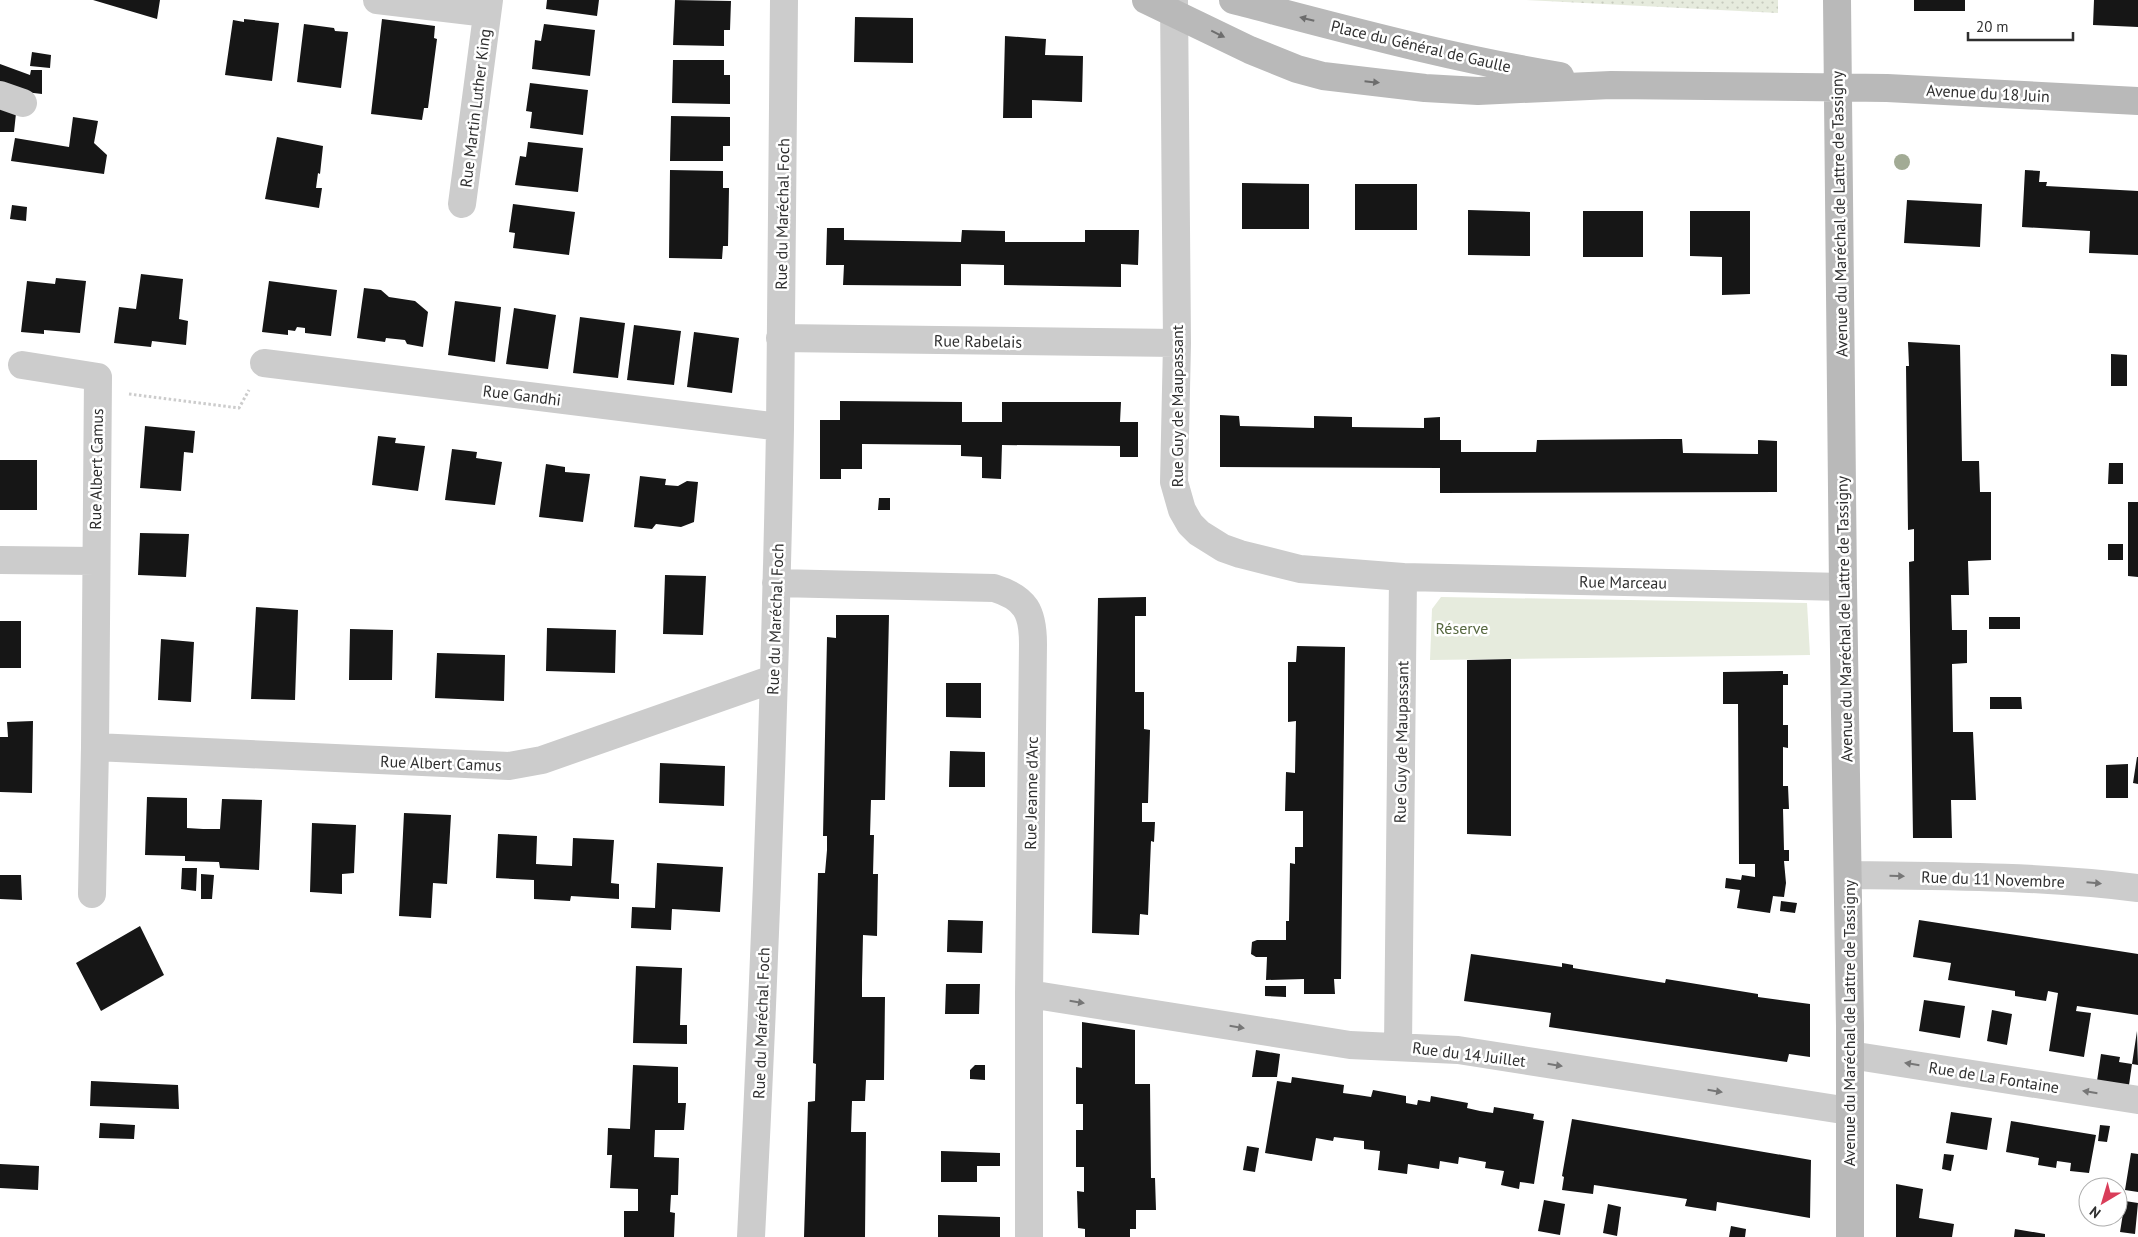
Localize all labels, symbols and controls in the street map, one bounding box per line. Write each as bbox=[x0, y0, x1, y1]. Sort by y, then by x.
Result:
scale bar bbox=[1968, 10, 2073, 42]
one-way arrow bbox=[1299, 15, 1314, 23]
street label: Place du Général de Gaulle bbox=[1329, 16, 1513, 76]
text: 20 m bbox=[1976, 17, 2009, 36]
street label: Rue Martin Luther King bbox=[455, 28, 495, 188]
one-way arrow bbox=[1211, 30, 1225, 38]
street label: Avenue du Maréchal de Lattre de Tassigny bbox=[1826, 70, 1851, 357]
one-way arrow bbox=[1364, 78, 1380, 86]
street label: Avenue du 18 Juin bbox=[1926, 80, 2050, 106]
street label: Rue du Maréchal Foch bbox=[771, 138, 793, 290]
street label: Rue Guy de Maupassant bbox=[1167, 324, 1187, 487]
street label: Rue Rabelais bbox=[934, 330, 1022, 352]
street label: Rue Gandhi bbox=[482, 380, 562, 410]
street label: Rue Albert Camus bbox=[85, 408, 107, 530]
street label: Avenue du Maréchal de Lattre de Tassigny bbox=[1831, 475, 1856, 762]
street label: Rue du Maréchal Foch bbox=[762, 543, 788, 695]
street label: Rue Marceau bbox=[1579, 571, 1667, 593]
park label: Réserve bbox=[1436, 618, 1488, 638]
street label: Rue Guy de Maupassant bbox=[1390, 660, 1412, 823]
street label: Rue Jeanne d'Arc bbox=[1020, 736, 1042, 850]
street label: Rue Albert Camus bbox=[380, 751, 502, 775]
street label: Rue du 11 Novembre bbox=[1921, 866, 2065, 892]
one-way arrow bbox=[1889, 872, 1905, 880]
street label: Avenue du Maréchal de Lattre de Tassigny bbox=[1839, 879, 1859, 1166]
one-way arrow bbox=[2087, 880, 2103, 888]
street label: Rue du Maréchal Foch bbox=[748, 947, 774, 1099]
one-way arrow bbox=[1069, 998, 1085, 1006]
one-way arrow bbox=[1230, 1024, 1246, 1032]
street label: Rue du 14 Juillet bbox=[1411, 1037, 1527, 1071]
street label: Rue de La Fontaine bbox=[1927, 1057, 2061, 1097]
one-way arrow bbox=[1904, 1060, 1920, 1068]
one-way arrow bbox=[1547, 1062, 1563, 1070]
one-way arrow bbox=[1707, 1087, 1723, 1095]
one-way arrow bbox=[2081, 1088, 2097, 1096]
north arrow bbox=[2078, 1177, 2128, 1227]
text: N bbox=[2086, 1202, 2104, 1222]

